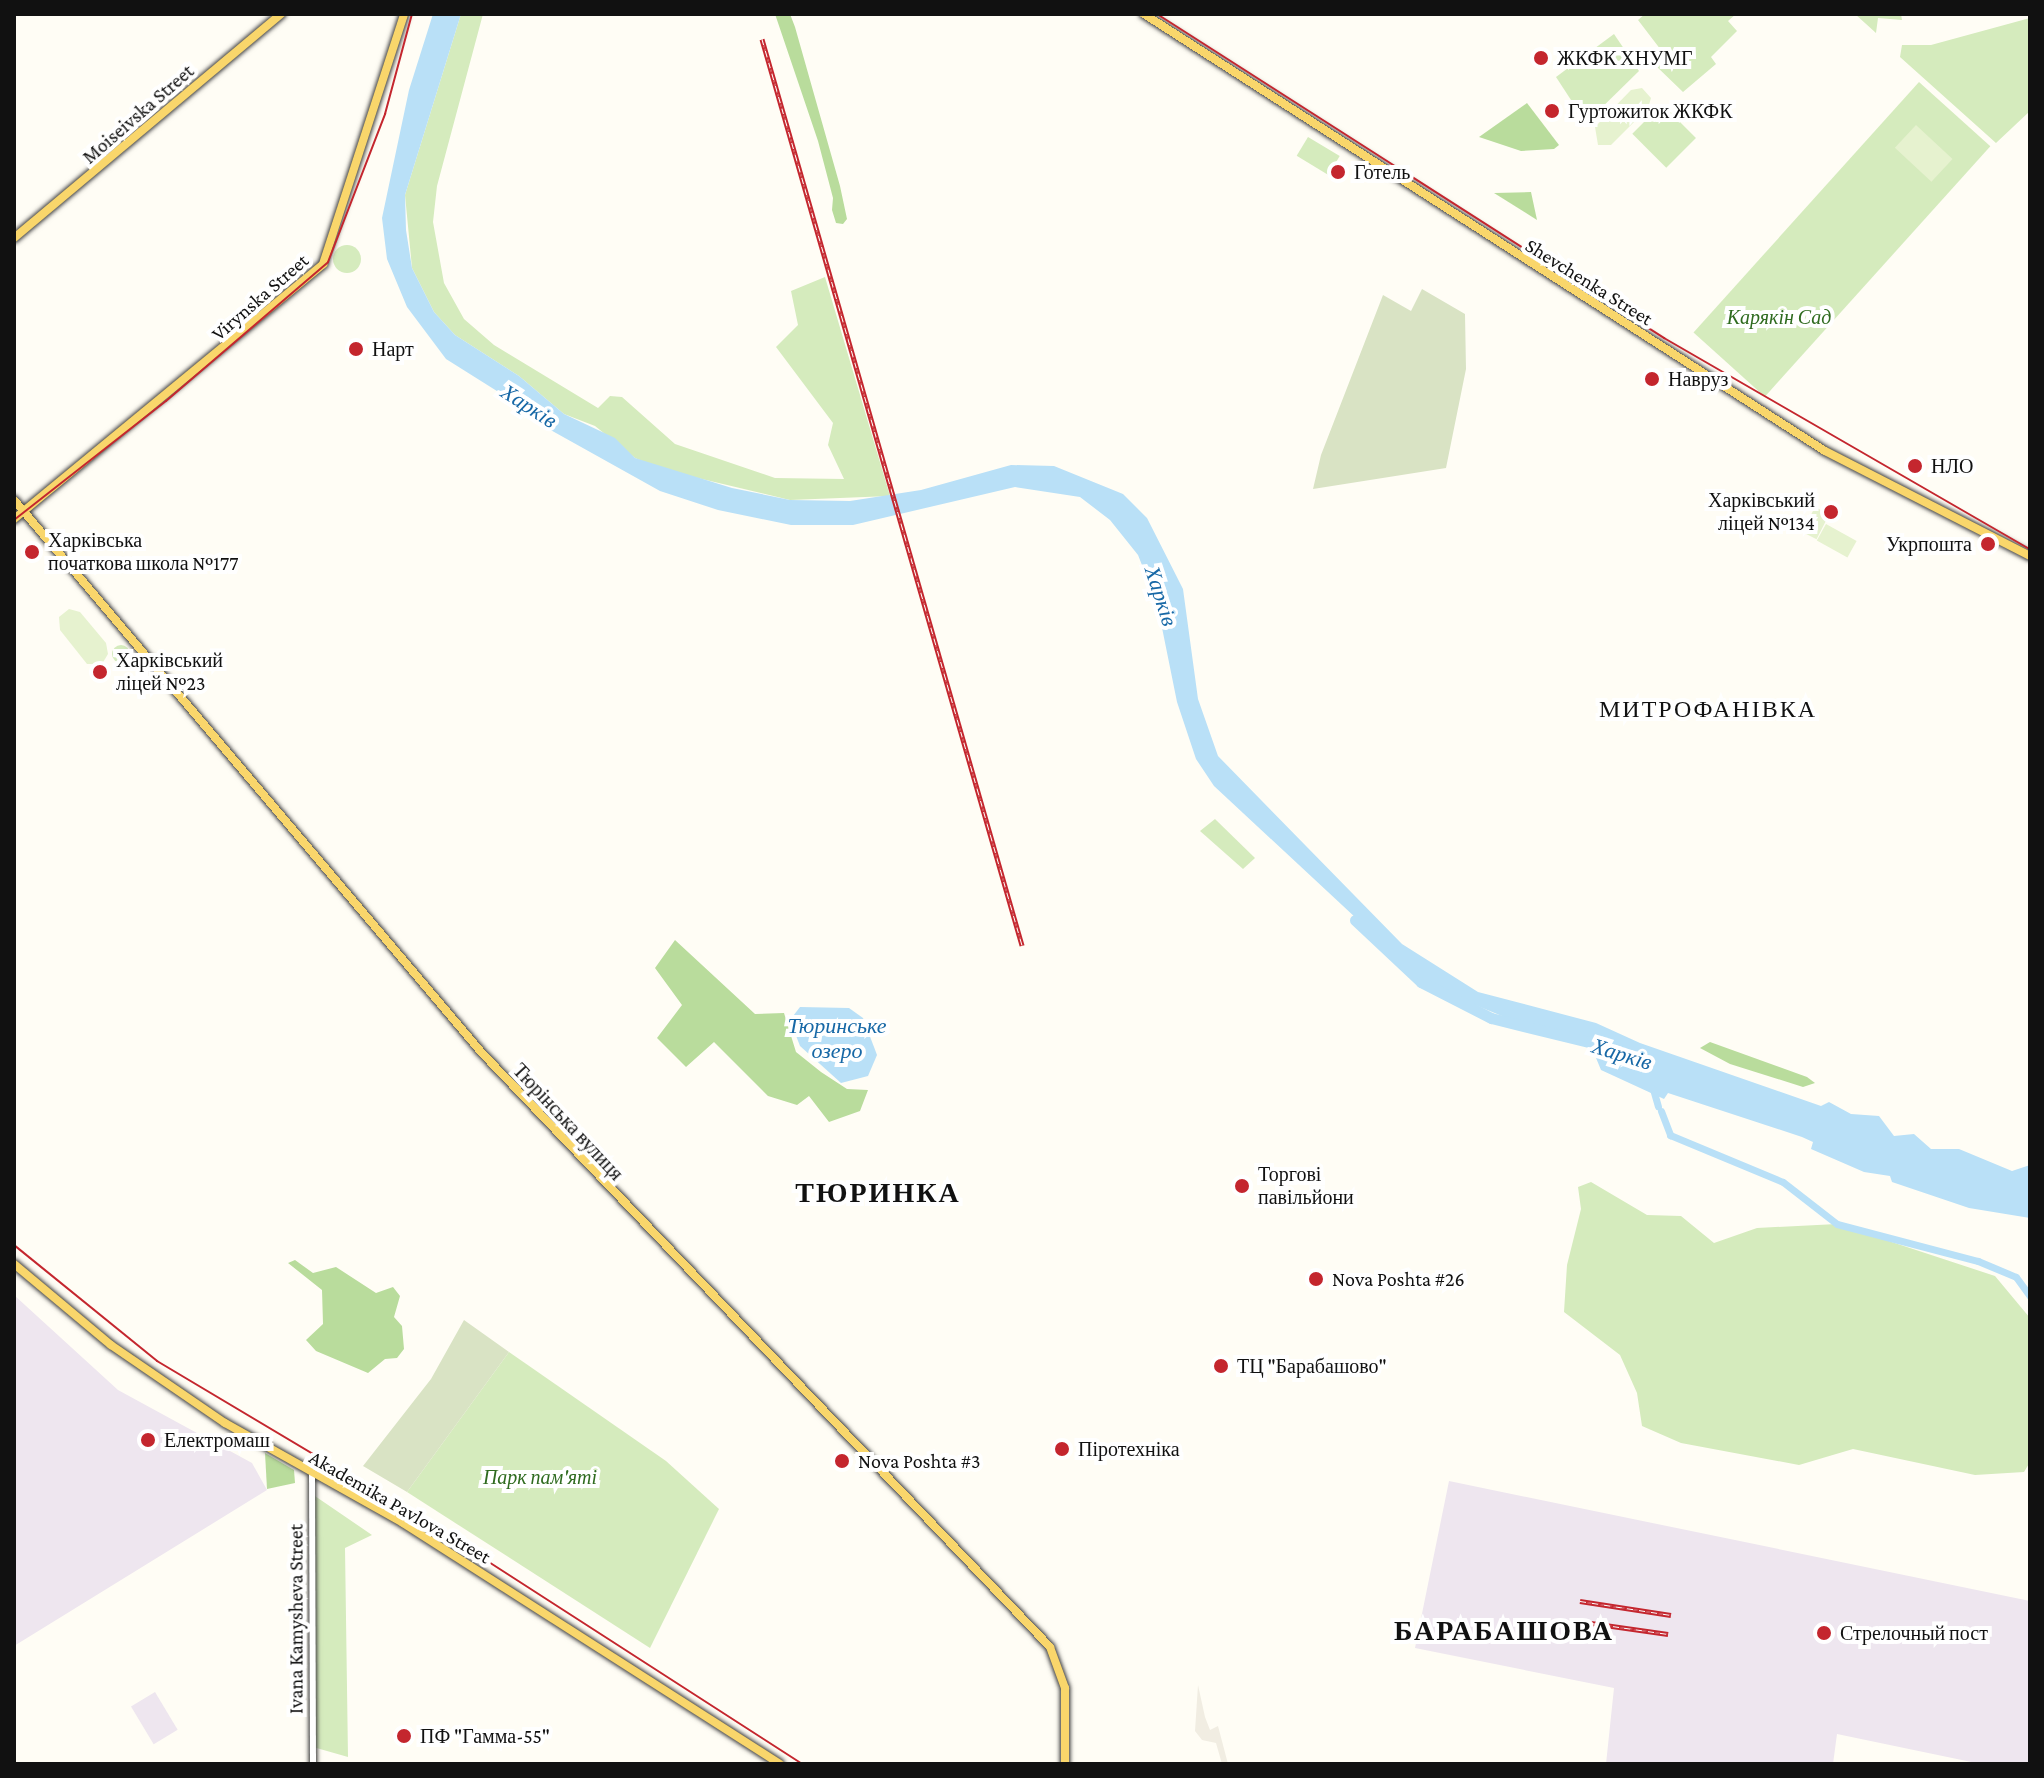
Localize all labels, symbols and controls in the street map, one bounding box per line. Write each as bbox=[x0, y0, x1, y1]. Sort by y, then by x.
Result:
place label: ЖКФК ХНУМГ bbox=[1557, 46, 1693, 70]
marker: ЖКФК ХНУМГ bbox=[1532, 49, 1550, 67]
street label: Moiseivska Street bbox=[77, 59, 199, 169]
place label: Гуртожиток ЖКФК bbox=[1568, 99, 1733, 123]
marker: Гуртожиток ЖКФК bbox=[1543, 102, 1561, 120]
place label: Готель bbox=[1354, 160, 1410, 184]
marker: Готель bbox=[1329, 163, 1347, 181]
street label: Shevchenka Street bbox=[1521, 233, 1657, 331]
street label: Virynska Street bbox=[207, 248, 313, 346]
park label: Карякін Сад bbox=[1727, 305, 1831, 329]
place label: Нарт bbox=[372, 337, 414, 361]
marker: Нарт bbox=[347, 340, 365, 358]
place label: Навруз bbox=[1668, 367, 1728, 391]
marker: Навруз bbox=[1643, 370, 1661, 388]
water label: Харків bbox=[496, 378, 562, 434]
place label: НЛО bbox=[1931, 454, 1973, 478]
marker: НЛО bbox=[1906, 457, 1924, 475]
place label: Харківський ліцей №134 bbox=[1708, 488, 1815, 535]
marker: Харківський ліцей №134 bbox=[1822, 503, 1840, 521]
place label: Харківська початкова школа №177 bbox=[48, 528, 238, 575]
place label: Укрпошта bbox=[1886, 532, 1972, 556]
marker: Укрпошта bbox=[1979, 535, 1997, 553]
marker: Харківська початкова школа №177 bbox=[23, 543, 41, 561]
water label: Харків bbox=[1139, 563, 1183, 629]
place label: Харківський ліцей №23 bbox=[116, 648, 223, 695]
marker: Харківський ліцей №23 bbox=[91, 663, 109, 681]
district label: МИТРОФАНІВКА bbox=[1599, 695, 1817, 723]
water label: Тюринське озеро bbox=[787, 1012, 887, 1064]
water label: Харків bbox=[1589, 1032, 1655, 1076]
street label: Тюрінська вулиця bbox=[508, 1059, 628, 1185]
place label: Торгові павільйони bbox=[1258, 1162, 1354, 1209]
district label: ТЮРИНКА bbox=[795, 1176, 961, 1210]
marker: Торгові павільйони bbox=[1233, 1177, 1251, 1195]
place label: Nova Poshta #26 bbox=[1332, 1267, 1465, 1291]
marker: Nova Poshta #26 bbox=[1307, 1270, 1325, 1288]
place label: ТЦ "Барабашово" bbox=[1237, 1354, 1387, 1378]
marker: ТЦ "Барабашово" bbox=[1212, 1357, 1230, 1375]
place label: Електромаш bbox=[164, 1428, 270, 1452]
marker: Електромаш bbox=[139, 1431, 157, 1449]
place label: Піротехніка bbox=[1078, 1437, 1180, 1461]
marker: Піротехніка bbox=[1053, 1440, 1071, 1458]
street label: Akademika Pavlova Street bbox=[305, 1445, 495, 1569]
place label: Nova Poshta #3 bbox=[858, 1449, 980, 1473]
marker: Nova Poshta #3 bbox=[833, 1452, 851, 1470]
park label: Парк пам'яті bbox=[483, 1465, 597, 1489]
street label: Ivana Kamysheva Street bbox=[284, 1524, 308, 1714]
district label: БАРАБАШОВА bbox=[1394, 1614, 1614, 1648]
place label: Стрелочный пост bbox=[1840, 1621, 1988, 1645]
marker: Стрелочный пост bbox=[1815, 1624, 1833, 1642]
place label: ПФ "Гамма-55" bbox=[420, 1724, 550, 1748]
marker: ПФ "Гамма-55" bbox=[395, 1727, 413, 1745]

